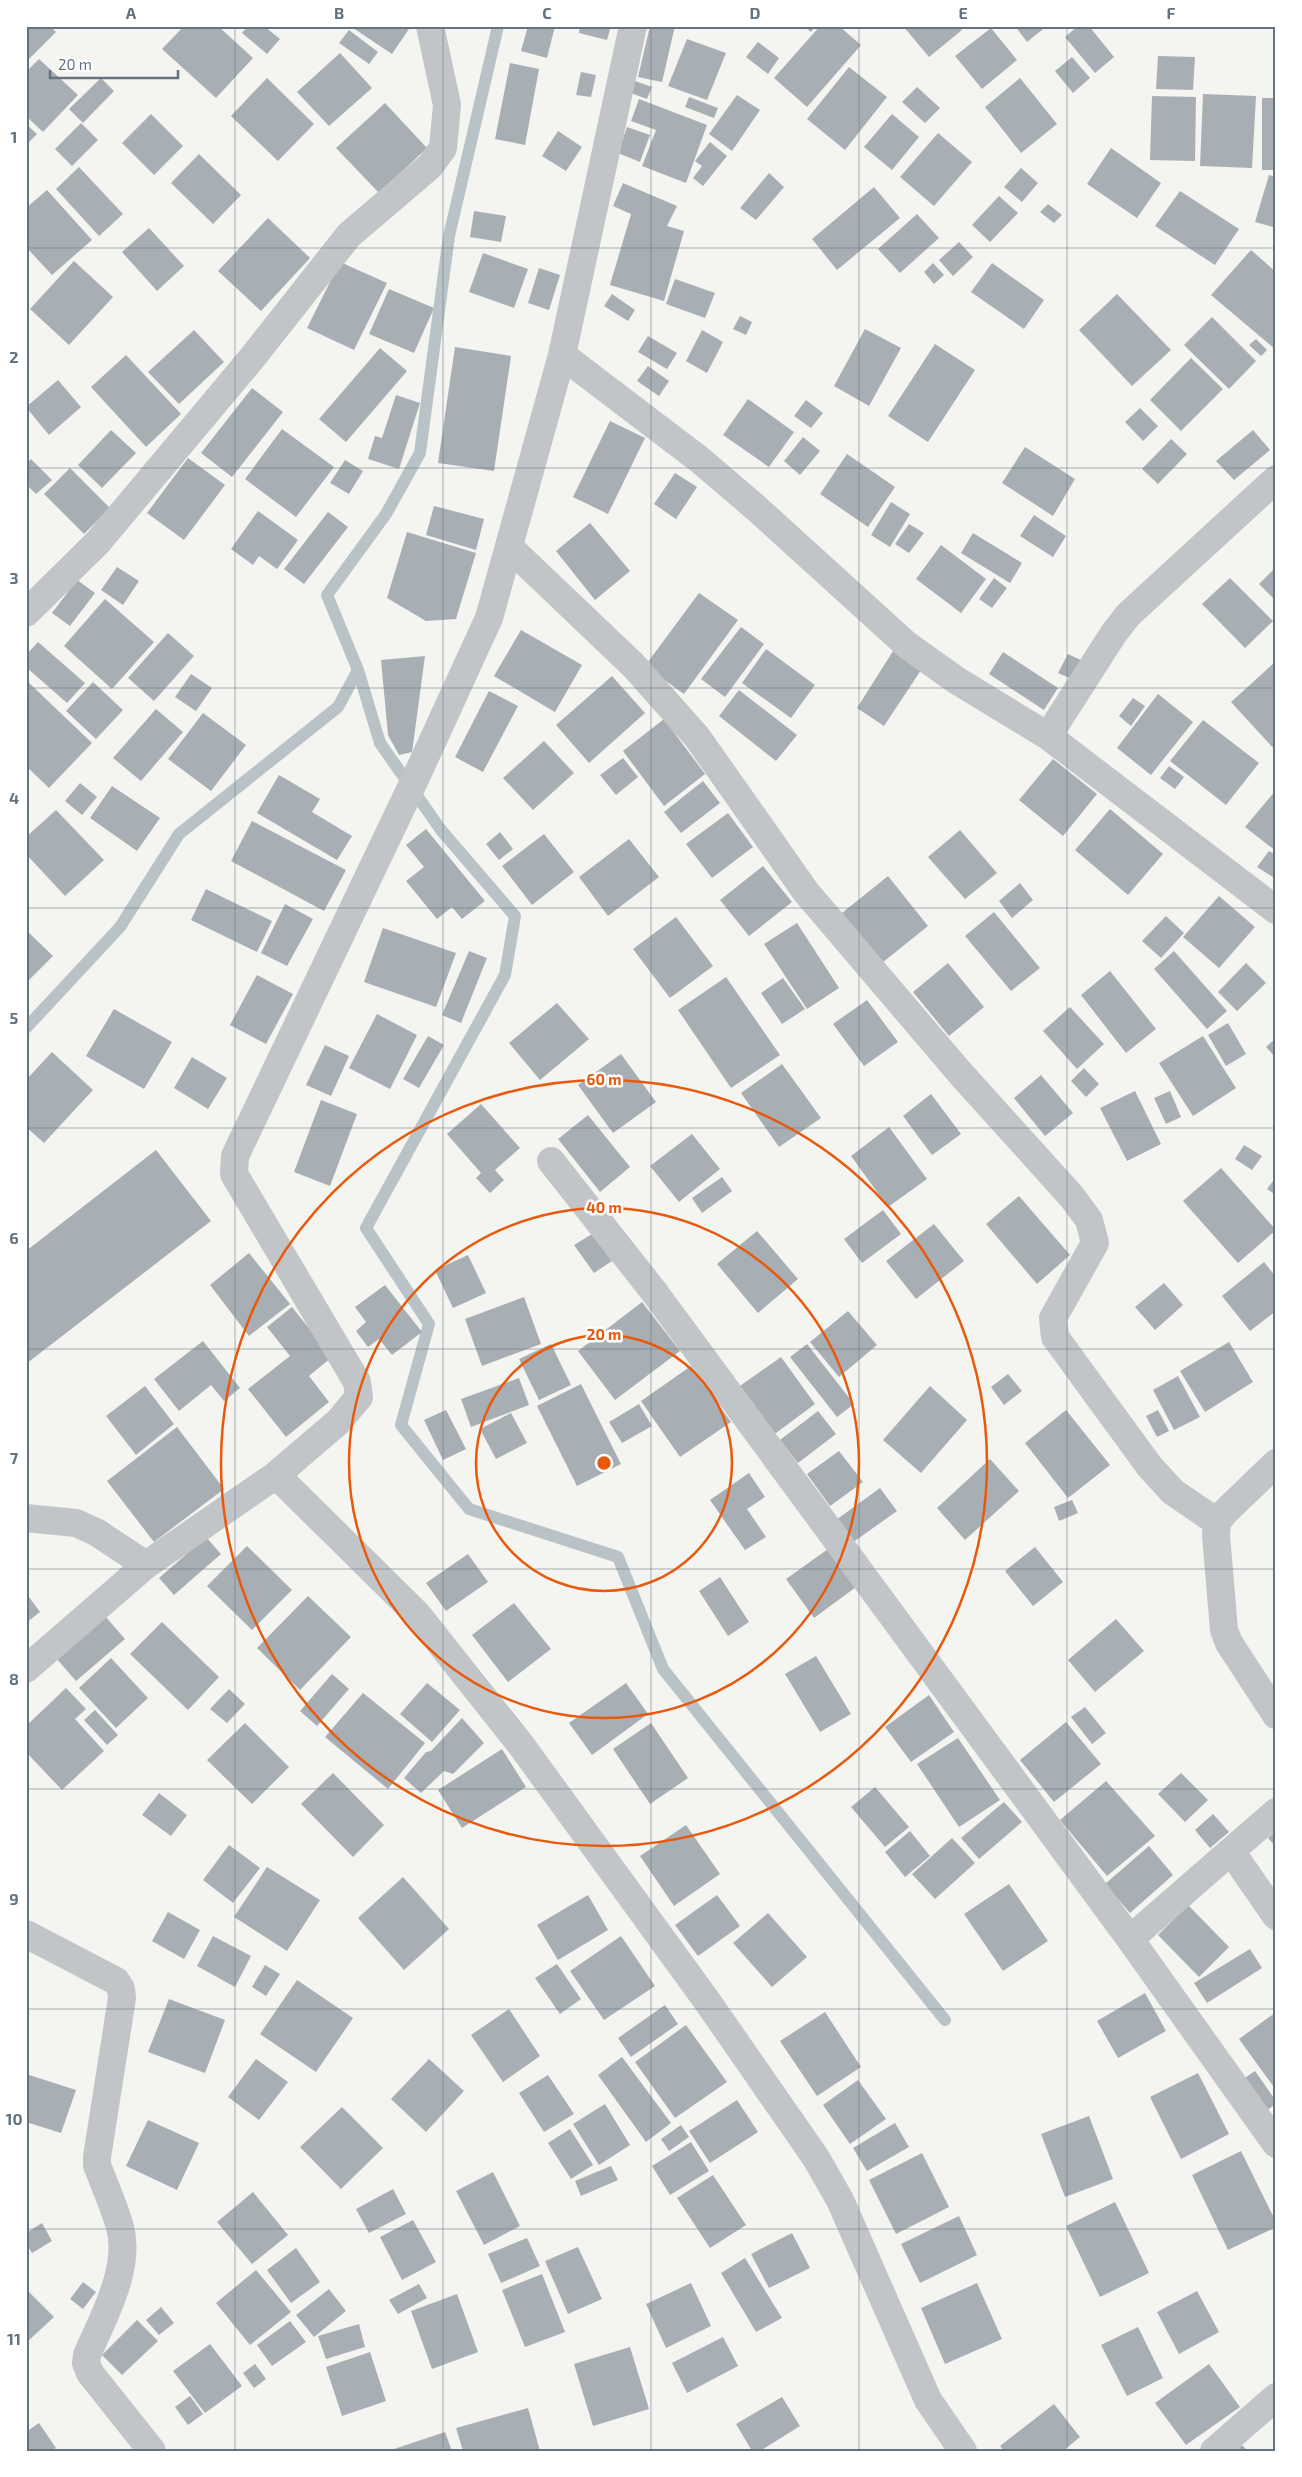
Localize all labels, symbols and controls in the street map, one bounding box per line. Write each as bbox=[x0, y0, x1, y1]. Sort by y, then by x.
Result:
text: A bbox=[126, 3, 137, 22]
text: B bbox=[334, 3, 344, 22]
text: C bbox=[542, 3, 552, 22]
text: D bbox=[750, 3, 761, 22]
text: E bbox=[958, 3, 968, 22]
text: F bbox=[1167, 3, 1176, 22]
scale bar bbox=[50, 48, 178, 80]
text: 20 m bbox=[58, 55, 92, 73]
text: 1 bbox=[11, 127, 17, 146]
text: 2 bbox=[9, 347, 19, 366]
text: 3 bbox=[9, 568, 19, 587]
text: 4 bbox=[9, 788, 19, 807]
text: 5 bbox=[10, 1008, 19, 1027]
text: 60 m bbox=[587, 1070, 621, 1088]
text: 40 m bbox=[586, 1198, 622, 1216]
text: 6 bbox=[9, 1228, 19, 1247]
text: 20 m bbox=[587, 1325, 621, 1343]
text: 7 bbox=[10, 1448, 19, 1467]
centre of rings bbox=[595, 1454, 613, 1472]
text: 8 bbox=[9, 1669, 19, 1688]
text: 9 bbox=[9, 1889, 19, 1908]
text: 10 bbox=[5, 2109, 23, 2128]
text: 11 bbox=[7, 2329, 21, 2348]

